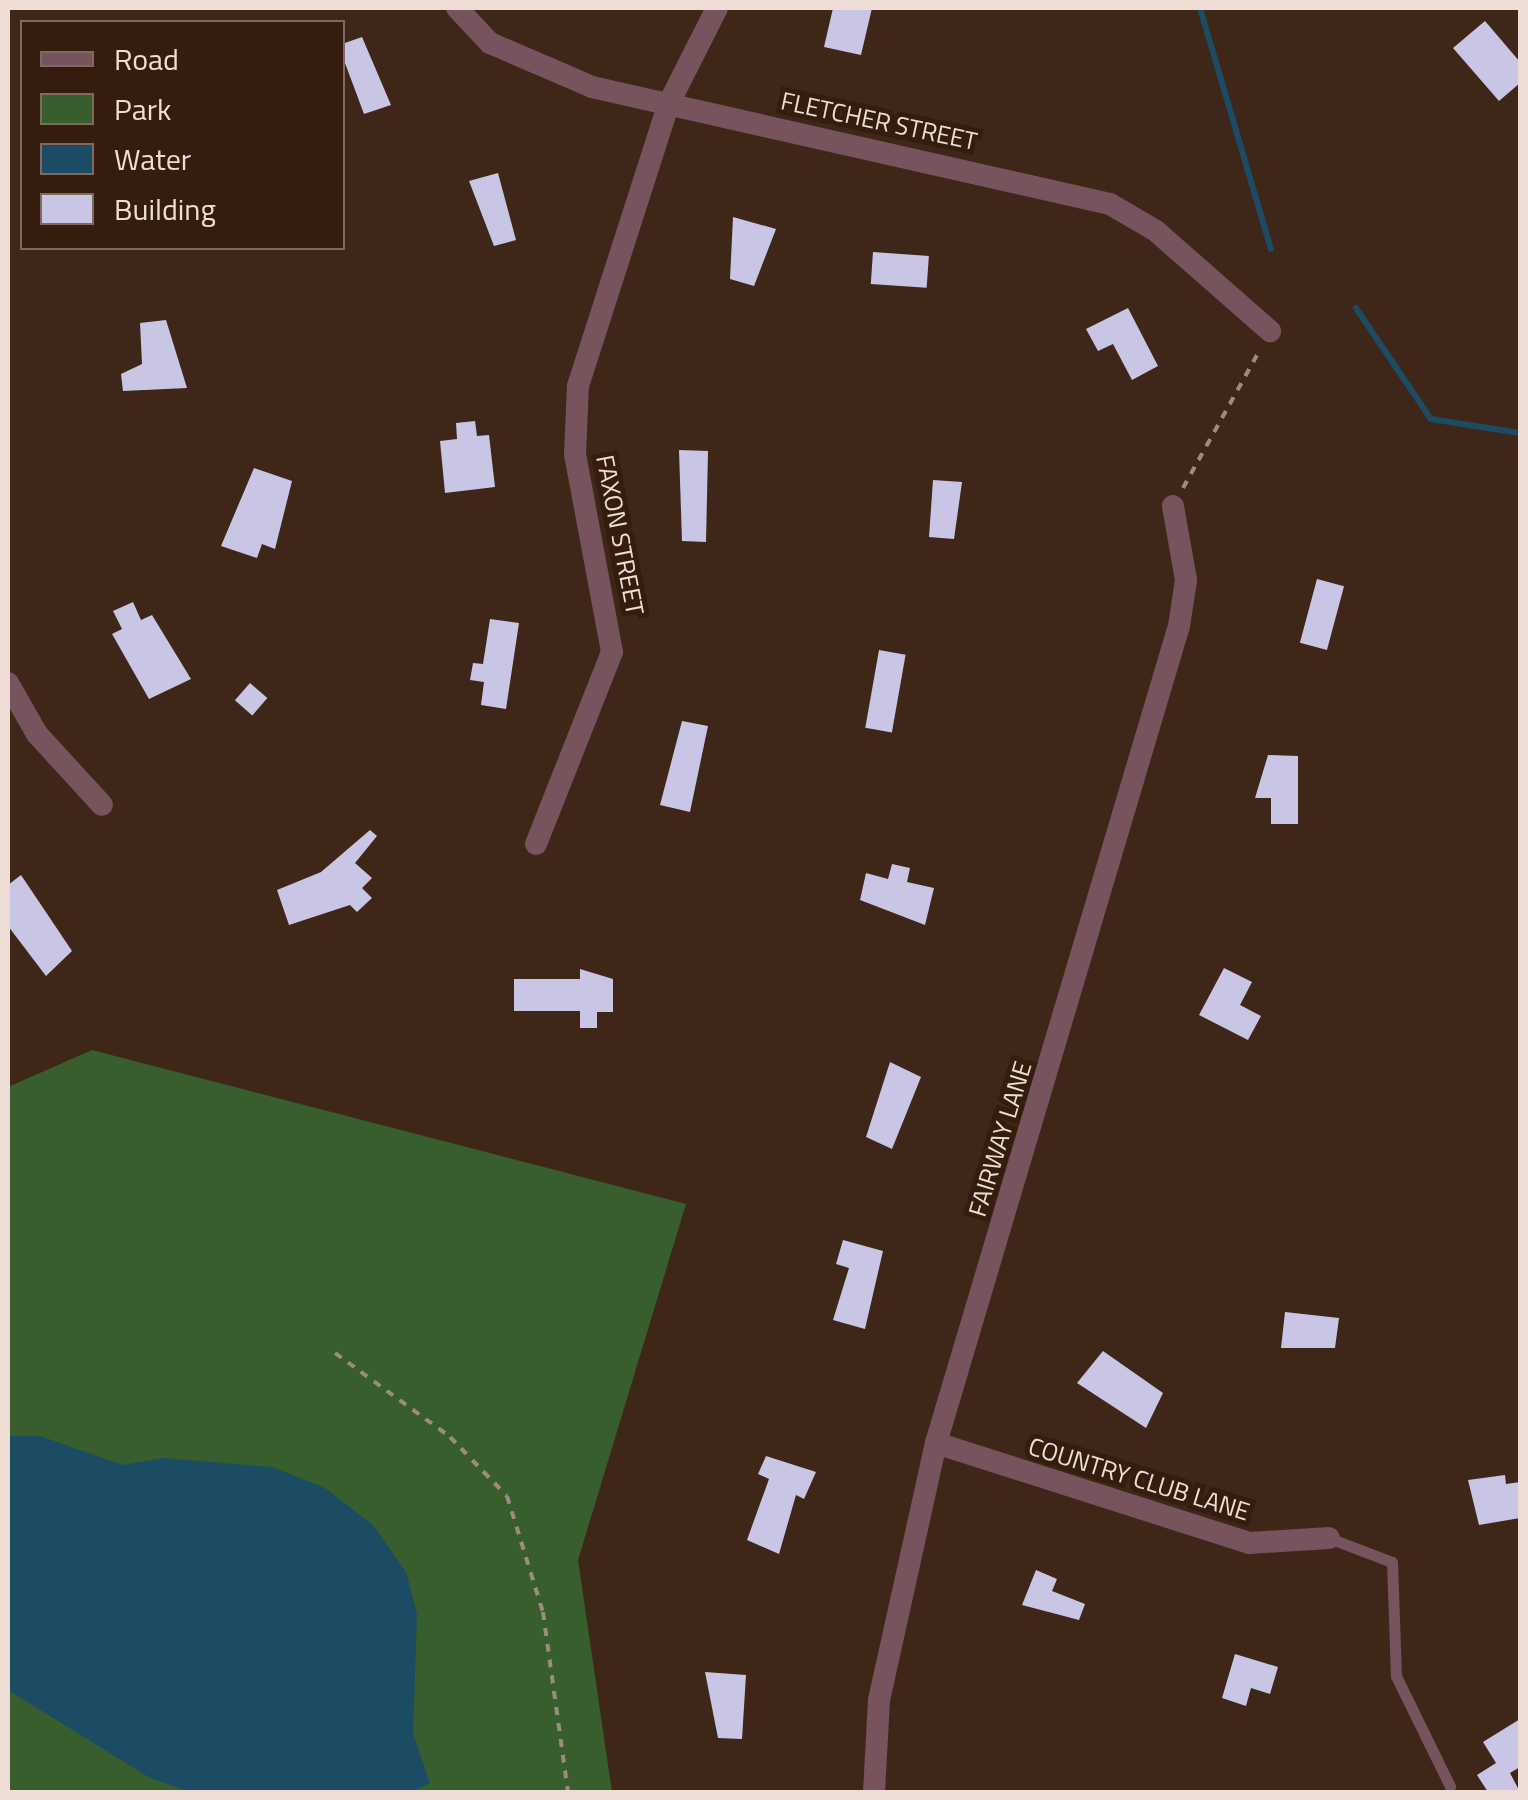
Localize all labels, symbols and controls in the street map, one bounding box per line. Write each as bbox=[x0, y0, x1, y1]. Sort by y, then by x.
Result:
legend bbox=[20, 20, 345, 250]
text: Road bbox=[114, 36, 179, 82]
text: Park bbox=[114, 86, 171, 132]
street label: FLETCHER STREET bbox=[778, 86, 980, 156]
text: Water bbox=[114, 136, 191, 182]
text: Building bbox=[114, 186, 216, 232]
street label: FAXON STREET bbox=[590, 452, 650, 618]
street label: FAIRWAY LANE bbox=[962, 1058, 1038, 1220]
street label: COUNTRY CLUB LANE bbox=[1025, 1431, 1253, 1527]

